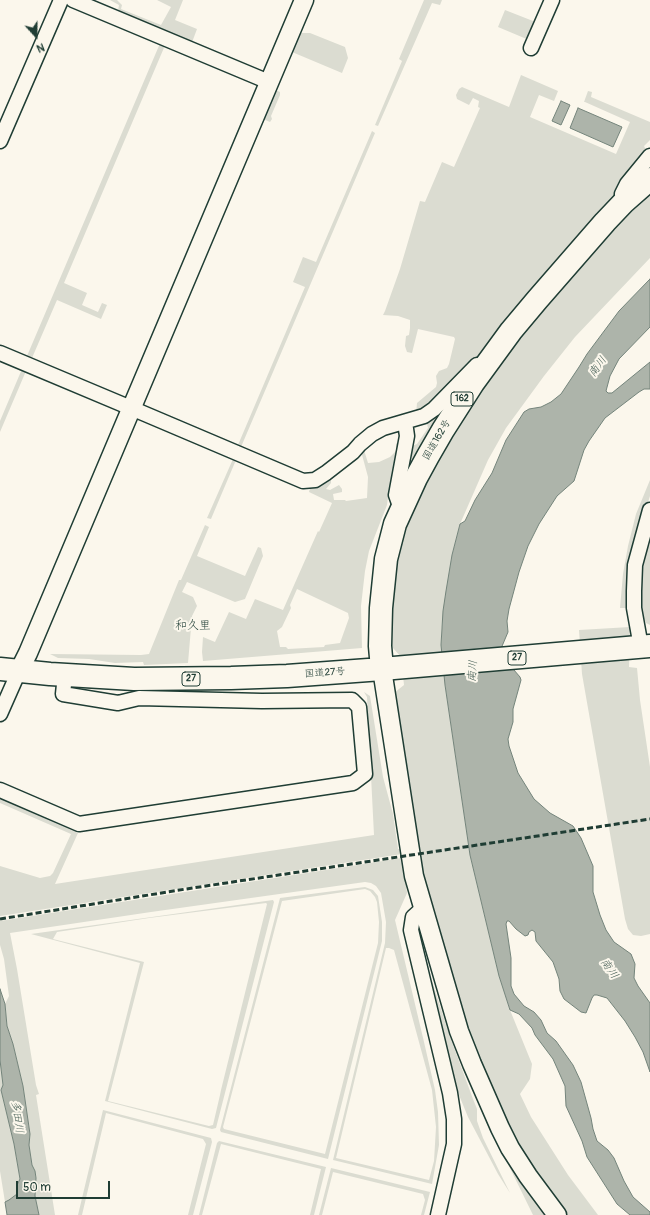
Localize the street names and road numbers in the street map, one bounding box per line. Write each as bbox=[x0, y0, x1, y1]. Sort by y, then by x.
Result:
road number: 162 bbox=[451, 392, 473, 406]
street label: 国道162号 bbox=[420, 417, 454, 463]
road number: 27 bbox=[508, 651, 526, 665]
street label: 国道27号 bbox=[304, 666, 346, 680]
road number: 27 bbox=[182, 672, 200, 686]

